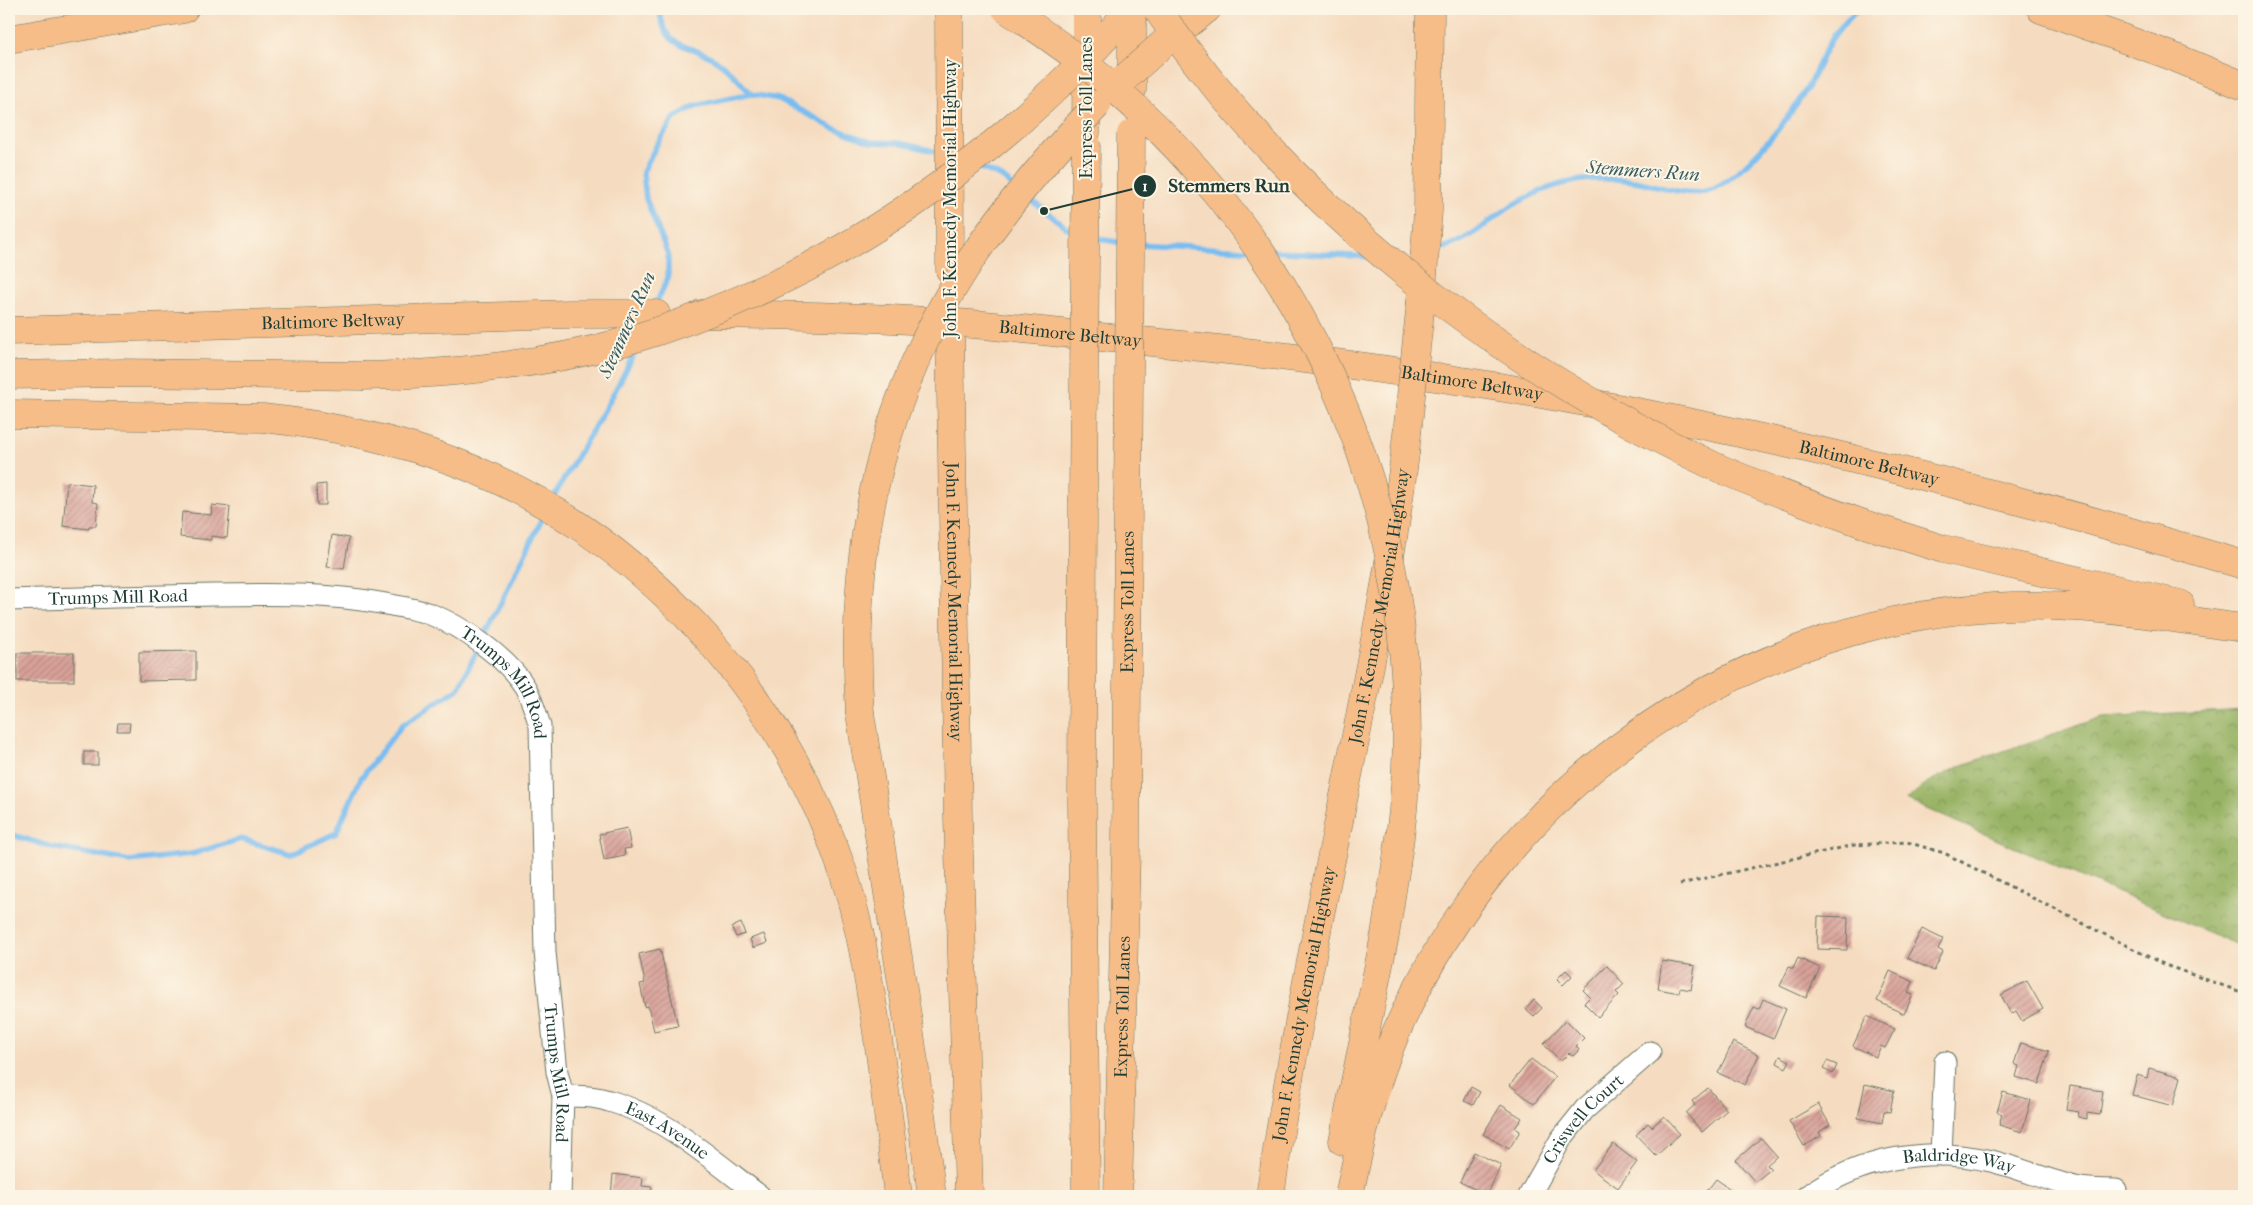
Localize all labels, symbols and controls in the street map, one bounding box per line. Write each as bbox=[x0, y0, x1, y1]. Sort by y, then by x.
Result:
street label: Express Toll Lanes bbox=[1076, 37, 1097, 179]
street label: John F. Kennedy Memorial Highway bbox=[940, 57, 961, 340]
water label: Stemmers Run bbox=[1584, 156, 1701, 186]
callout: Stemmers Run bbox=[1133, 169, 1299, 203]
text: Stemmers Run bbox=[1168, 175, 1291, 197]
text: 1 bbox=[1142, 177, 1148, 195]
water label: Stemmers Run bbox=[593, 268, 660, 382]
street label: Baltimore Beltway bbox=[261, 308, 406, 334]
street label: Baltimore Beltway bbox=[998, 316, 1144, 352]
street label: Baltimore Beltway bbox=[1400, 362, 1546, 405]
street label: Baltimore Beltway bbox=[1797, 436, 1943, 491]
street label: John F. Kennedy Memorial Highway bbox=[942, 460, 967, 743]
street label: John F. Kennedy Memorial Highway bbox=[1344, 466, 1414, 748]
street label: Express Toll Lanes bbox=[1117, 531, 1138, 673]
street label: Trumps Mill Road bbox=[48, 585, 188, 609]
street label: Trumps Mill Road bbox=[457, 621, 551, 739]
street label: John F. Kennedy Memorial Highway bbox=[1268, 863, 1340, 1145]
street label: Express Toll Lanes bbox=[1110, 935, 1134, 1078]
street label: Trumps Mill Road bbox=[540, 1003, 574, 1143]
street label: Criswell Court bbox=[1539, 1069, 1628, 1168]
street label: East Avenue bbox=[622, 1097, 714, 1164]
street label: Baldridge Way bbox=[1901, 1144, 2019, 1178]

